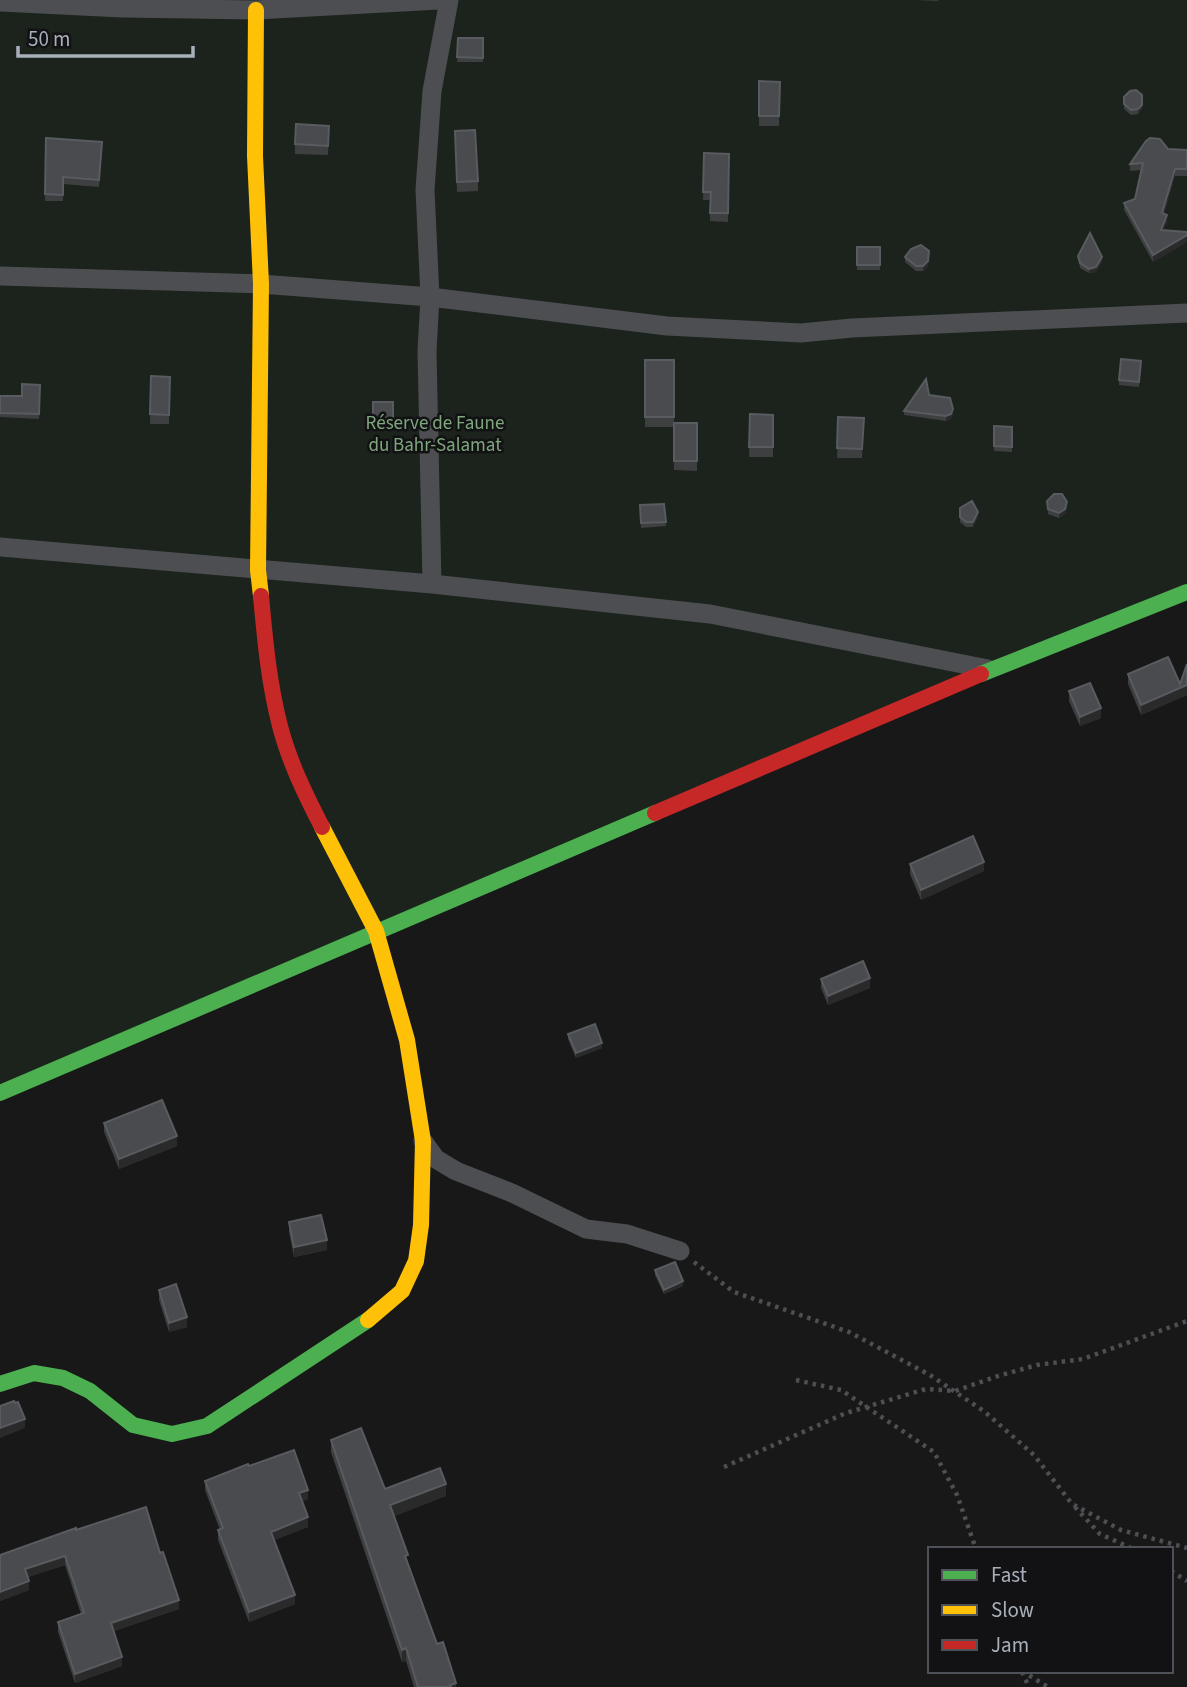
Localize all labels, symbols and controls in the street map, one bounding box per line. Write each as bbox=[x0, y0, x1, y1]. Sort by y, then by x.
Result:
scale bar bbox=[18, 14, 192, 58]
text: 50 m bbox=[28, 24, 70, 54]
park label: Réserve de Faune du Bahr-Salamat bbox=[366, 410, 504, 459]
legend bbox=[928, 1547, 1173, 1673]
text: Fast bbox=[991, 1560, 1027, 1590]
text: Slow bbox=[991, 1595, 1034, 1625]
text: Jam bbox=[991, 1630, 1029, 1660]

